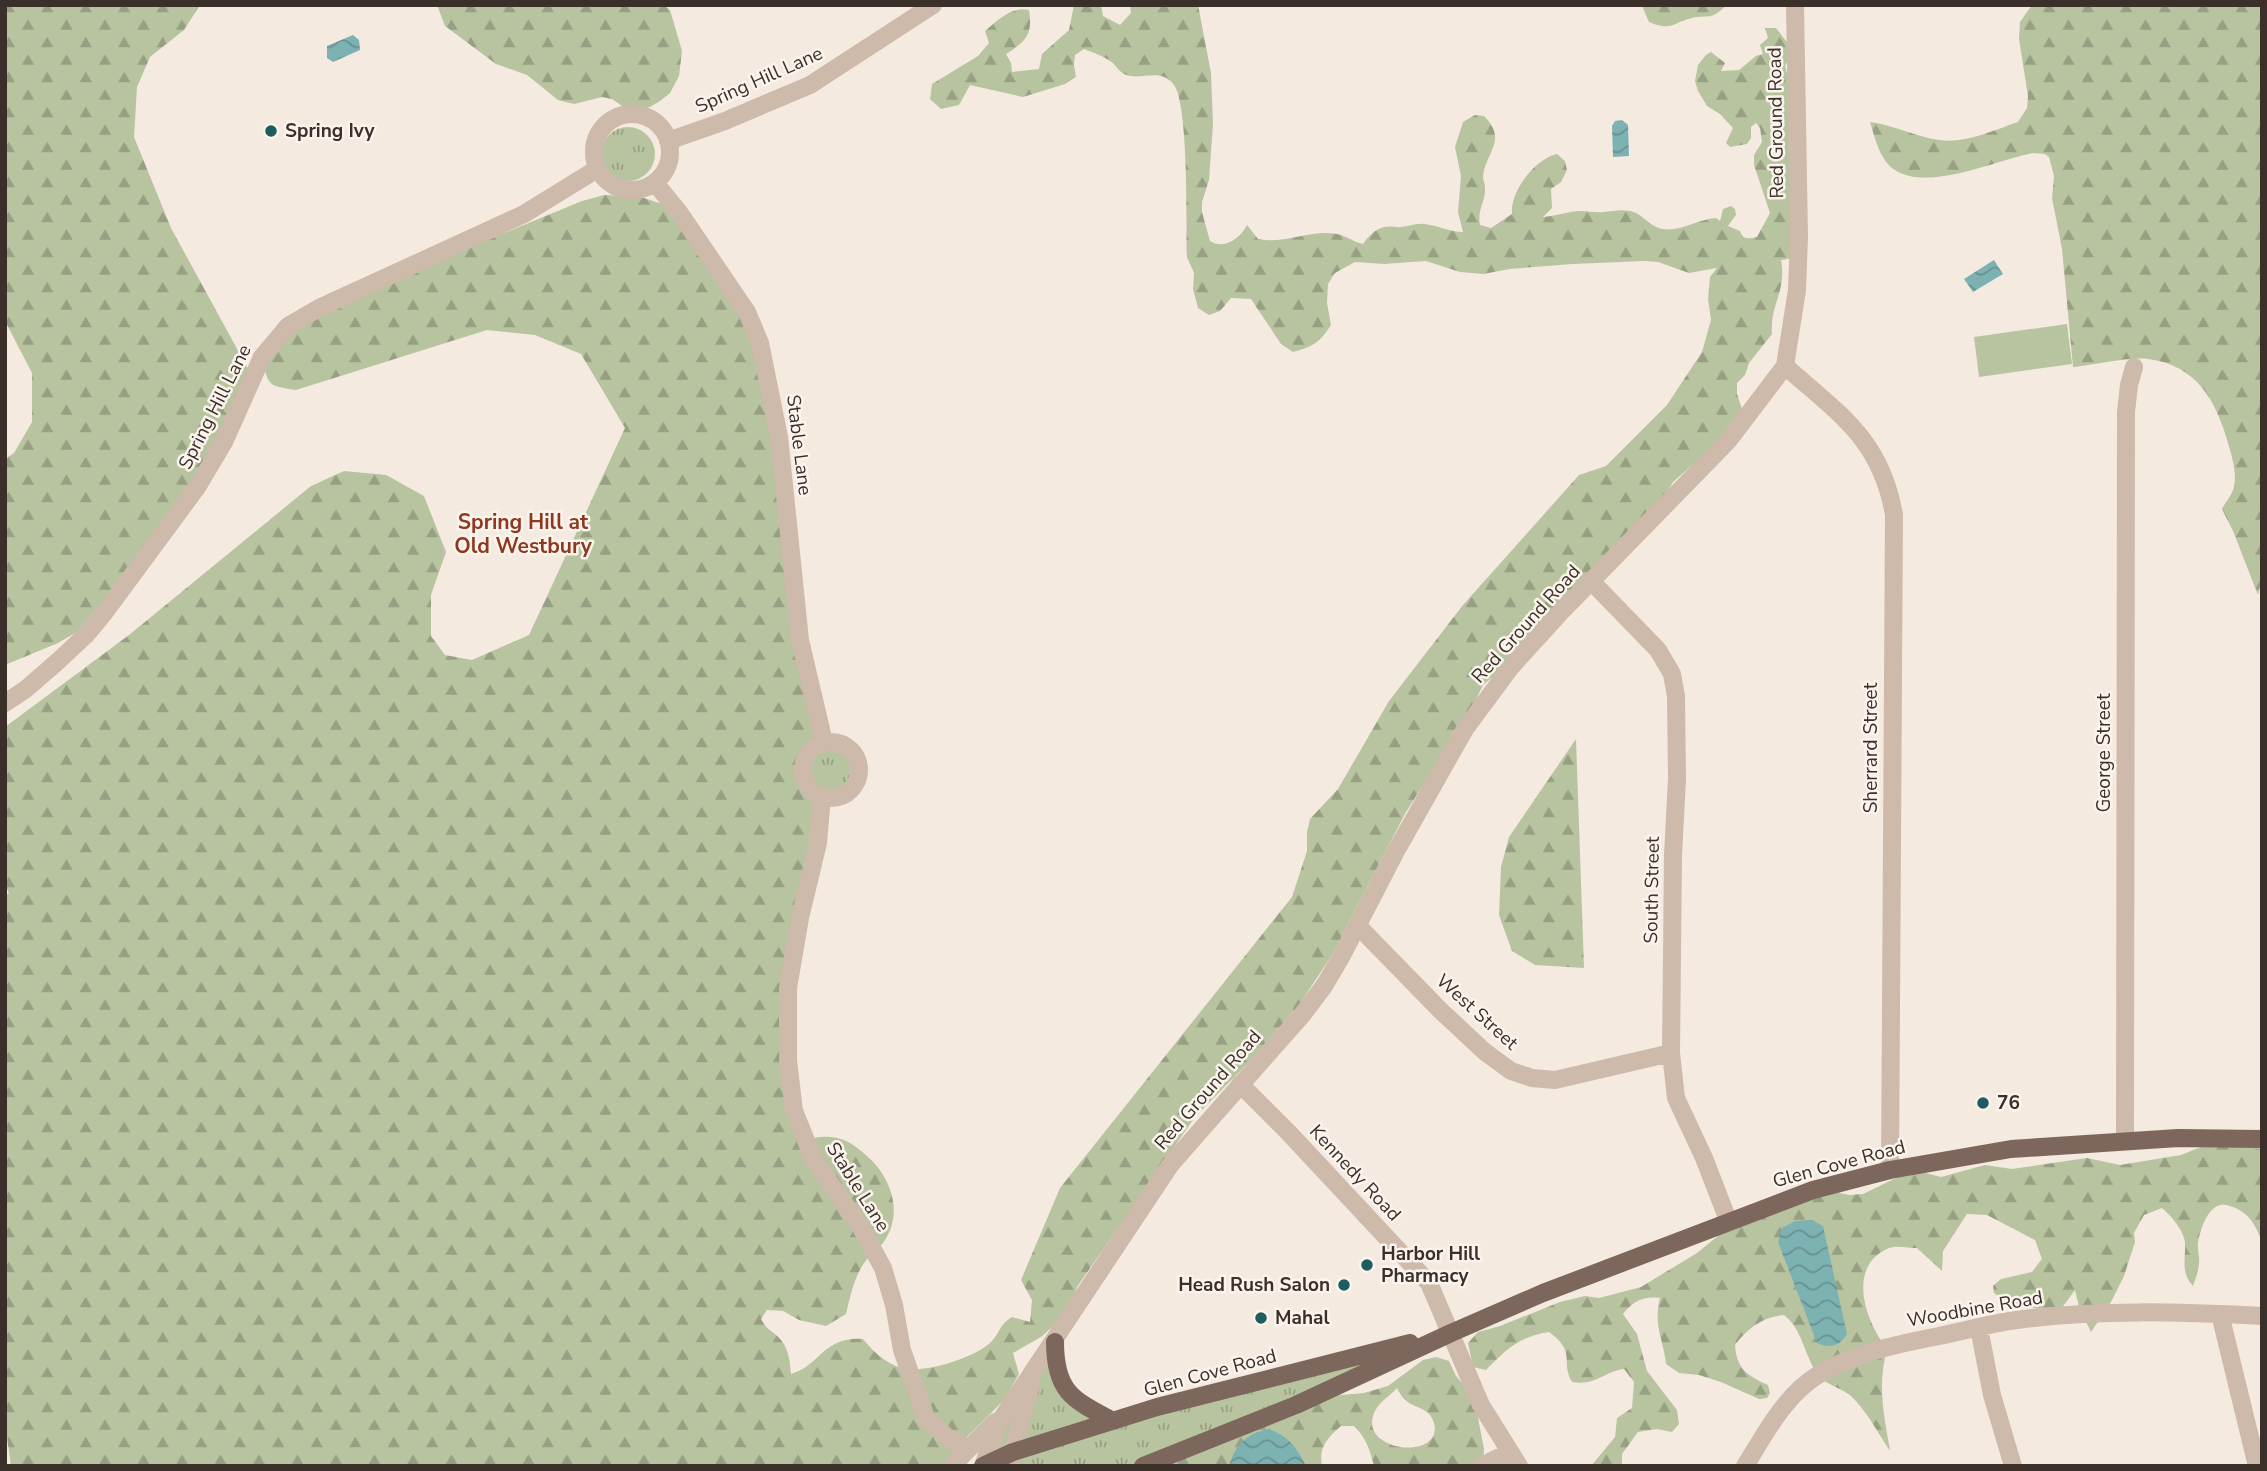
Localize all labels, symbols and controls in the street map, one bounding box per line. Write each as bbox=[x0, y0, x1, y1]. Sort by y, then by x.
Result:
street label: Spring Hill Lane bbox=[691, 40, 827, 120]
street label: Red Ground Road bbox=[1762, 47, 1790, 199]
place label: Spring Ivy bbox=[285, 118, 376, 144]
marker: Spring Ivy bbox=[263, 123, 279, 139]
street label: Spring Hill Lane bbox=[172, 340, 258, 474]
street label: Stable Lane bbox=[780, 393, 818, 497]
district label: Spring Hill at Old Westbury bbox=[454, 508, 593, 560]
street label: Red Ground Road bbox=[1466, 559, 1586, 689]
street label: Sherrard Street bbox=[1858, 682, 1884, 813]
street label: George Street bbox=[2091, 693, 2117, 813]
street label: South Street bbox=[1638, 836, 1666, 944]
street label: West Street bbox=[1430, 968, 1524, 1056]
street label: Red Ground Road bbox=[1149, 1024, 1267, 1156]
place label: 76 bbox=[1997, 1090, 2020, 1116]
marker: 76 bbox=[1975, 1095, 1991, 1111]
street label: Kennedy Road bbox=[1303, 1119, 1407, 1227]
street label: Glen Cove Road bbox=[1770, 1134, 1908, 1194]
street label: Stable Lane bbox=[820, 1137, 896, 1237]
place label: Harbor Hill Pharmacy bbox=[1381, 1241, 1480, 1289]
marker: Harbor Hill Pharmacy bbox=[1359, 1257, 1375, 1273]
place label: Head Rush Salon bbox=[1178, 1272, 1330, 1298]
marker: Head Rush Salon bbox=[1336, 1277, 1352, 1293]
street label: Woodbine Road bbox=[1905, 1284, 2045, 1334]
place label: Mahal bbox=[1275, 1305, 1329, 1331]
marker: Mahal bbox=[1253, 1310, 1269, 1326]
street label: Glen Cove Road bbox=[1141, 1343, 1279, 1403]

